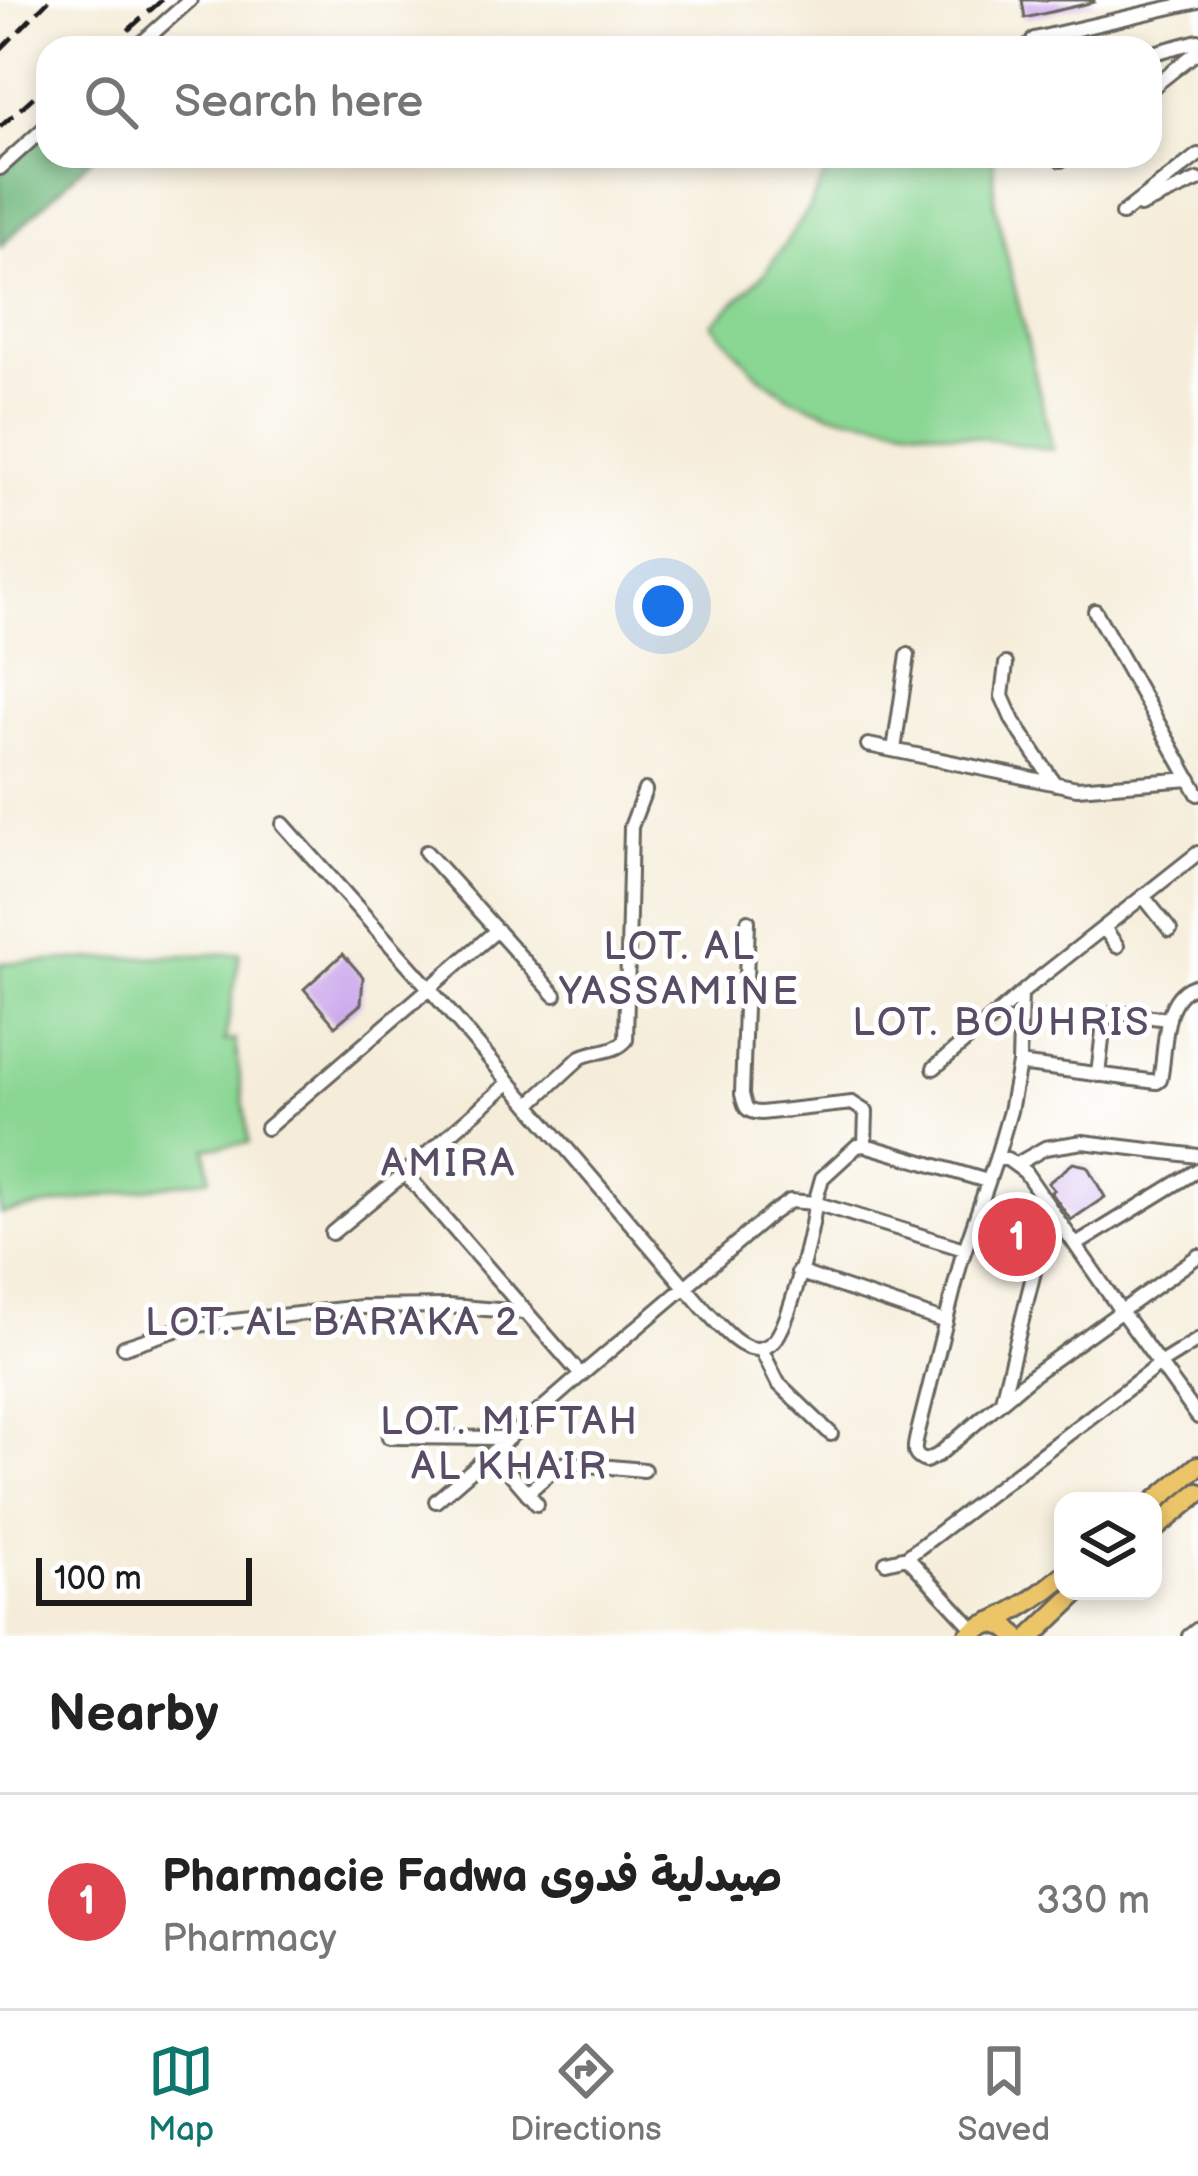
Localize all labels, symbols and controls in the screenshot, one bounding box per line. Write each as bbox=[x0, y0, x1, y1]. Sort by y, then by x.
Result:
search box bbox=[36, 36, 1162, 168]
icon: search bbox=[78, 69, 144, 135]
text: Search here bbox=[174, 75, 423, 130]
your location bbox=[633, 576, 693, 636]
district label: LOT. AL YASSAMINE bbox=[558, 924, 801, 1016]
district label: LOT. BOUHRIS bbox=[852, 1000, 1152, 1047]
district label: AMIRA bbox=[381, 1141, 517, 1188]
pin: 1 bbox=[978, 1192, 1056, 1282]
district label: LOT. AL BARAKA 2 bbox=[145, 1300, 521, 1347]
district label: LOT. MIFTAH AL KHAIR bbox=[380, 1399, 640, 1491]
map controls bbox=[1054, 1492, 1162, 1600]
button: layers bbox=[1054, 1492, 1162, 1600]
scale bar bbox=[36, 1552, 252, 1605]
text: 100 m bbox=[54, 1559, 142, 1599]
text: Nearby bbox=[48, 1684, 219, 1745]
text: Pharmacie Fadwa صيدلية فدوى bbox=[162, 1850, 782, 1905]
text: 1 bbox=[79, 1878, 95, 1925]
text: 330 m bbox=[1036, 1878, 1150, 1925]
text: Pharmacy bbox=[162, 1916, 337, 1963]
tab: Map bbox=[148, 2038, 214, 2150]
tab: Directions bbox=[510, 2038, 662, 2150]
tab: Saved bbox=[957, 2038, 1050, 2150]

